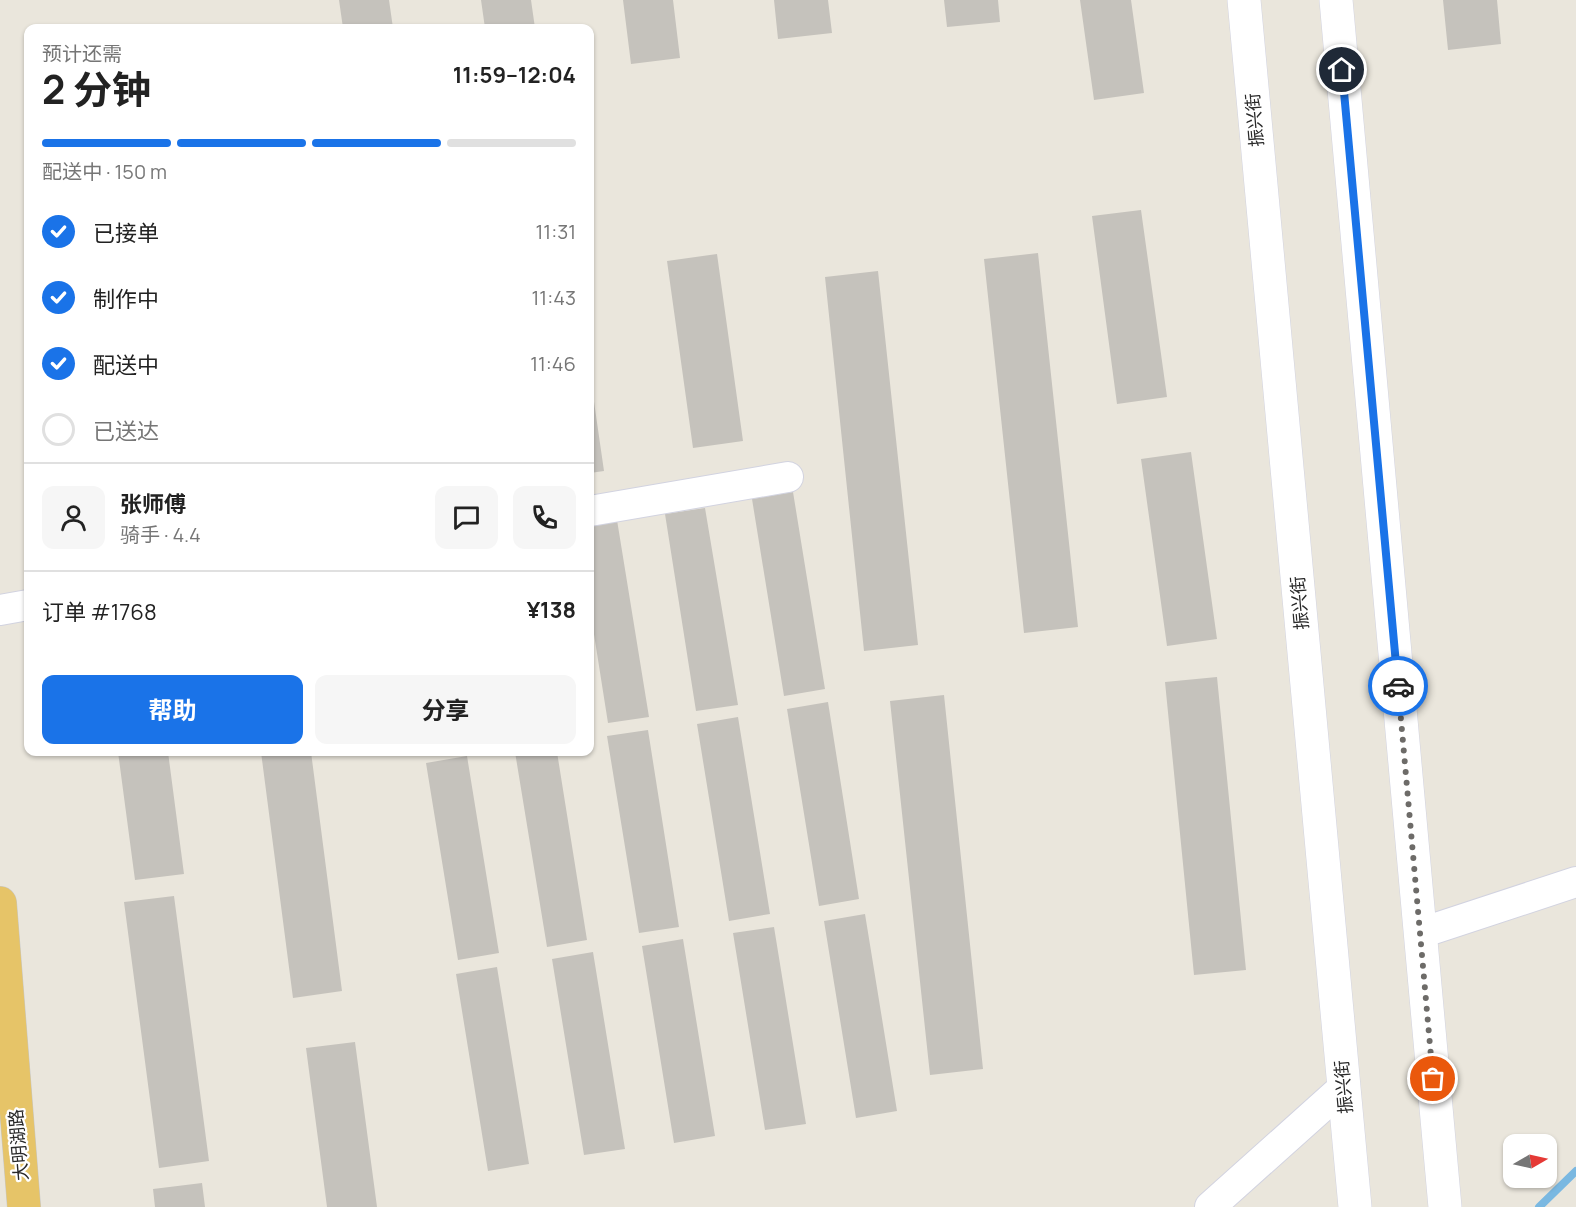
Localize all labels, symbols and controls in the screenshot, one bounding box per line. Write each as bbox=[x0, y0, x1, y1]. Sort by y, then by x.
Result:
text: 预计还需 bbox=[42, 40, 122, 67]
pin bbox=[1316, 44, 1367, 95]
icon: home bbox=[1325, 53, 1358, 86]
text: 11:59–12:04 bbox=[453, 60, 576, 90]
text: 2 分钟 bbox=[42, 62, 151, 116]
street label: 振兴街 bbox=[1240, 92, 1268, 148]
text: 配送中 · 150 m bbox=[42, 158, 167, 185]
icon: check bbox=[42, 215, 75, 248]
text: 已接单 bbox=[93, 218, 159, 248]
text: 11:31 bbox=[536, 218, 576, 245]
icon: check bbox=[42, 281, 75, 314]
text: 制作中 bbox=[93, 284, 159, 314]
text: 11:43 bbox=[532, 284, 576, 311]
icon: check bbox=[42, 347, 75, 380]
text: 配送中 bbox=[93, 350, 159, 380]
text: 11:46 bbox=[530, 350, 576, 377]
text: 已送达 bbox=[93, 416, 159, 446]
button: person bbox=[42, 486, 105, 549]
button: chat bbox=[435, 486, 498, 549]
button: phone bbox=[513, 486, 576, 549]
text: 张师傅 bbox=[120, 489, 186, 519]
text: 骑手 · 4.4 bbox=[120, 521, 201, 548]
street label: 振兴街 bbox=[1285, 575, 1313, 631]
text: ¥138 bbox=[527, 595, 576, 625]
text: 订单 #1768 bbox=[42, 597, 157, 627]
courier bbox=[1368, 656, 1428, 716]
icon: car bbox=[1382, 670, 1415, 703]
button: 帮助 bbox=[42, 675, 303, 744]
button: 分享 bbox=[315, 675, 576, 744]
pin bbox=[1407, 1053, 1458, 1104]
street label: 振兴街 bbox=[1329, 1059, 1357, 1115]
icon: bag bbox=[1416, 1062, 1449, 1095]
street label: 大明湖路 bbox=[3, 1108, 33, 1182]
north arrow bbox=[1503, 1134, 1557, 1188]
map controls bbox=[1503, 1134, 1557, 1188]

